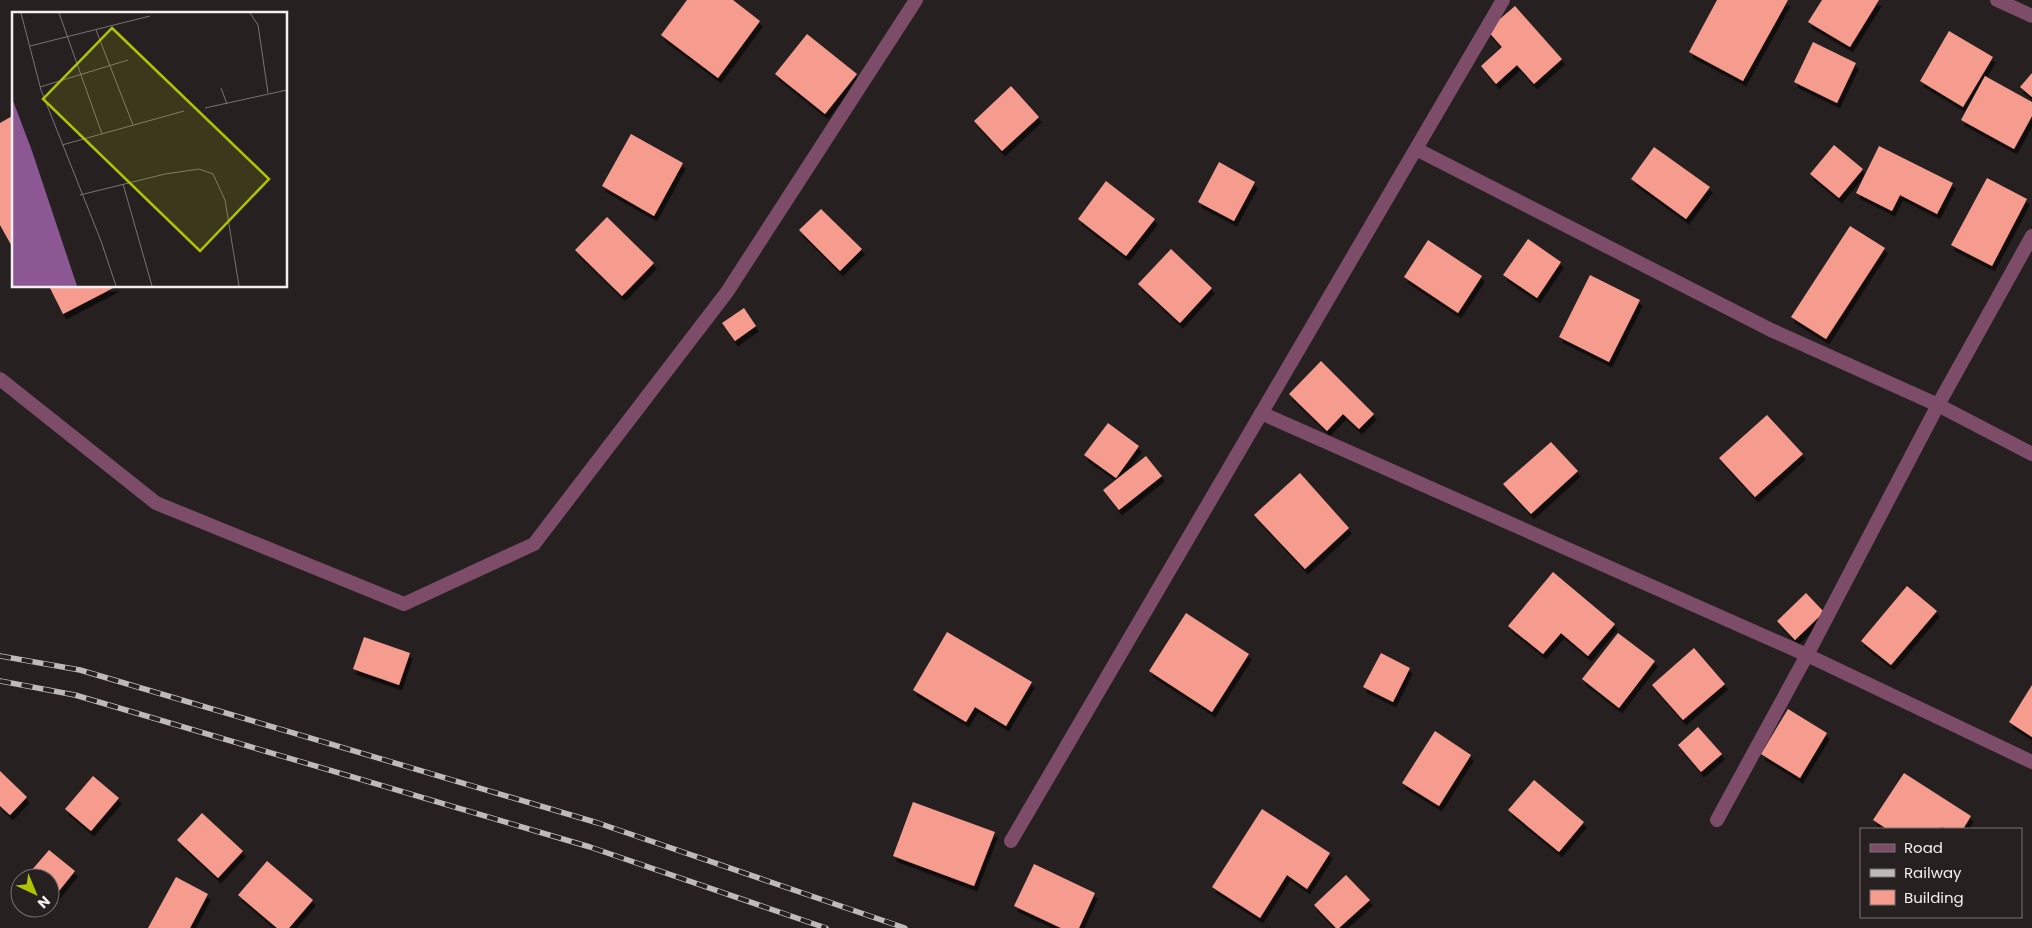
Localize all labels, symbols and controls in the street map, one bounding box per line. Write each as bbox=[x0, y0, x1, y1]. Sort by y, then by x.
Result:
inset map bbox=[12, 12, 288, 288]
legend bbox=[1860, 828, 2022, 918]
text: Road bbox=[1904, 837, 1943, 858]
text: Railway bbox=[1904, 862, 1962, 883]
north arrow bbox=[10, 868, 60, 918]
text: Building bbox=[1904, 887, 1964, 908]
text: N bbox=[33, 892, 55, 913]

